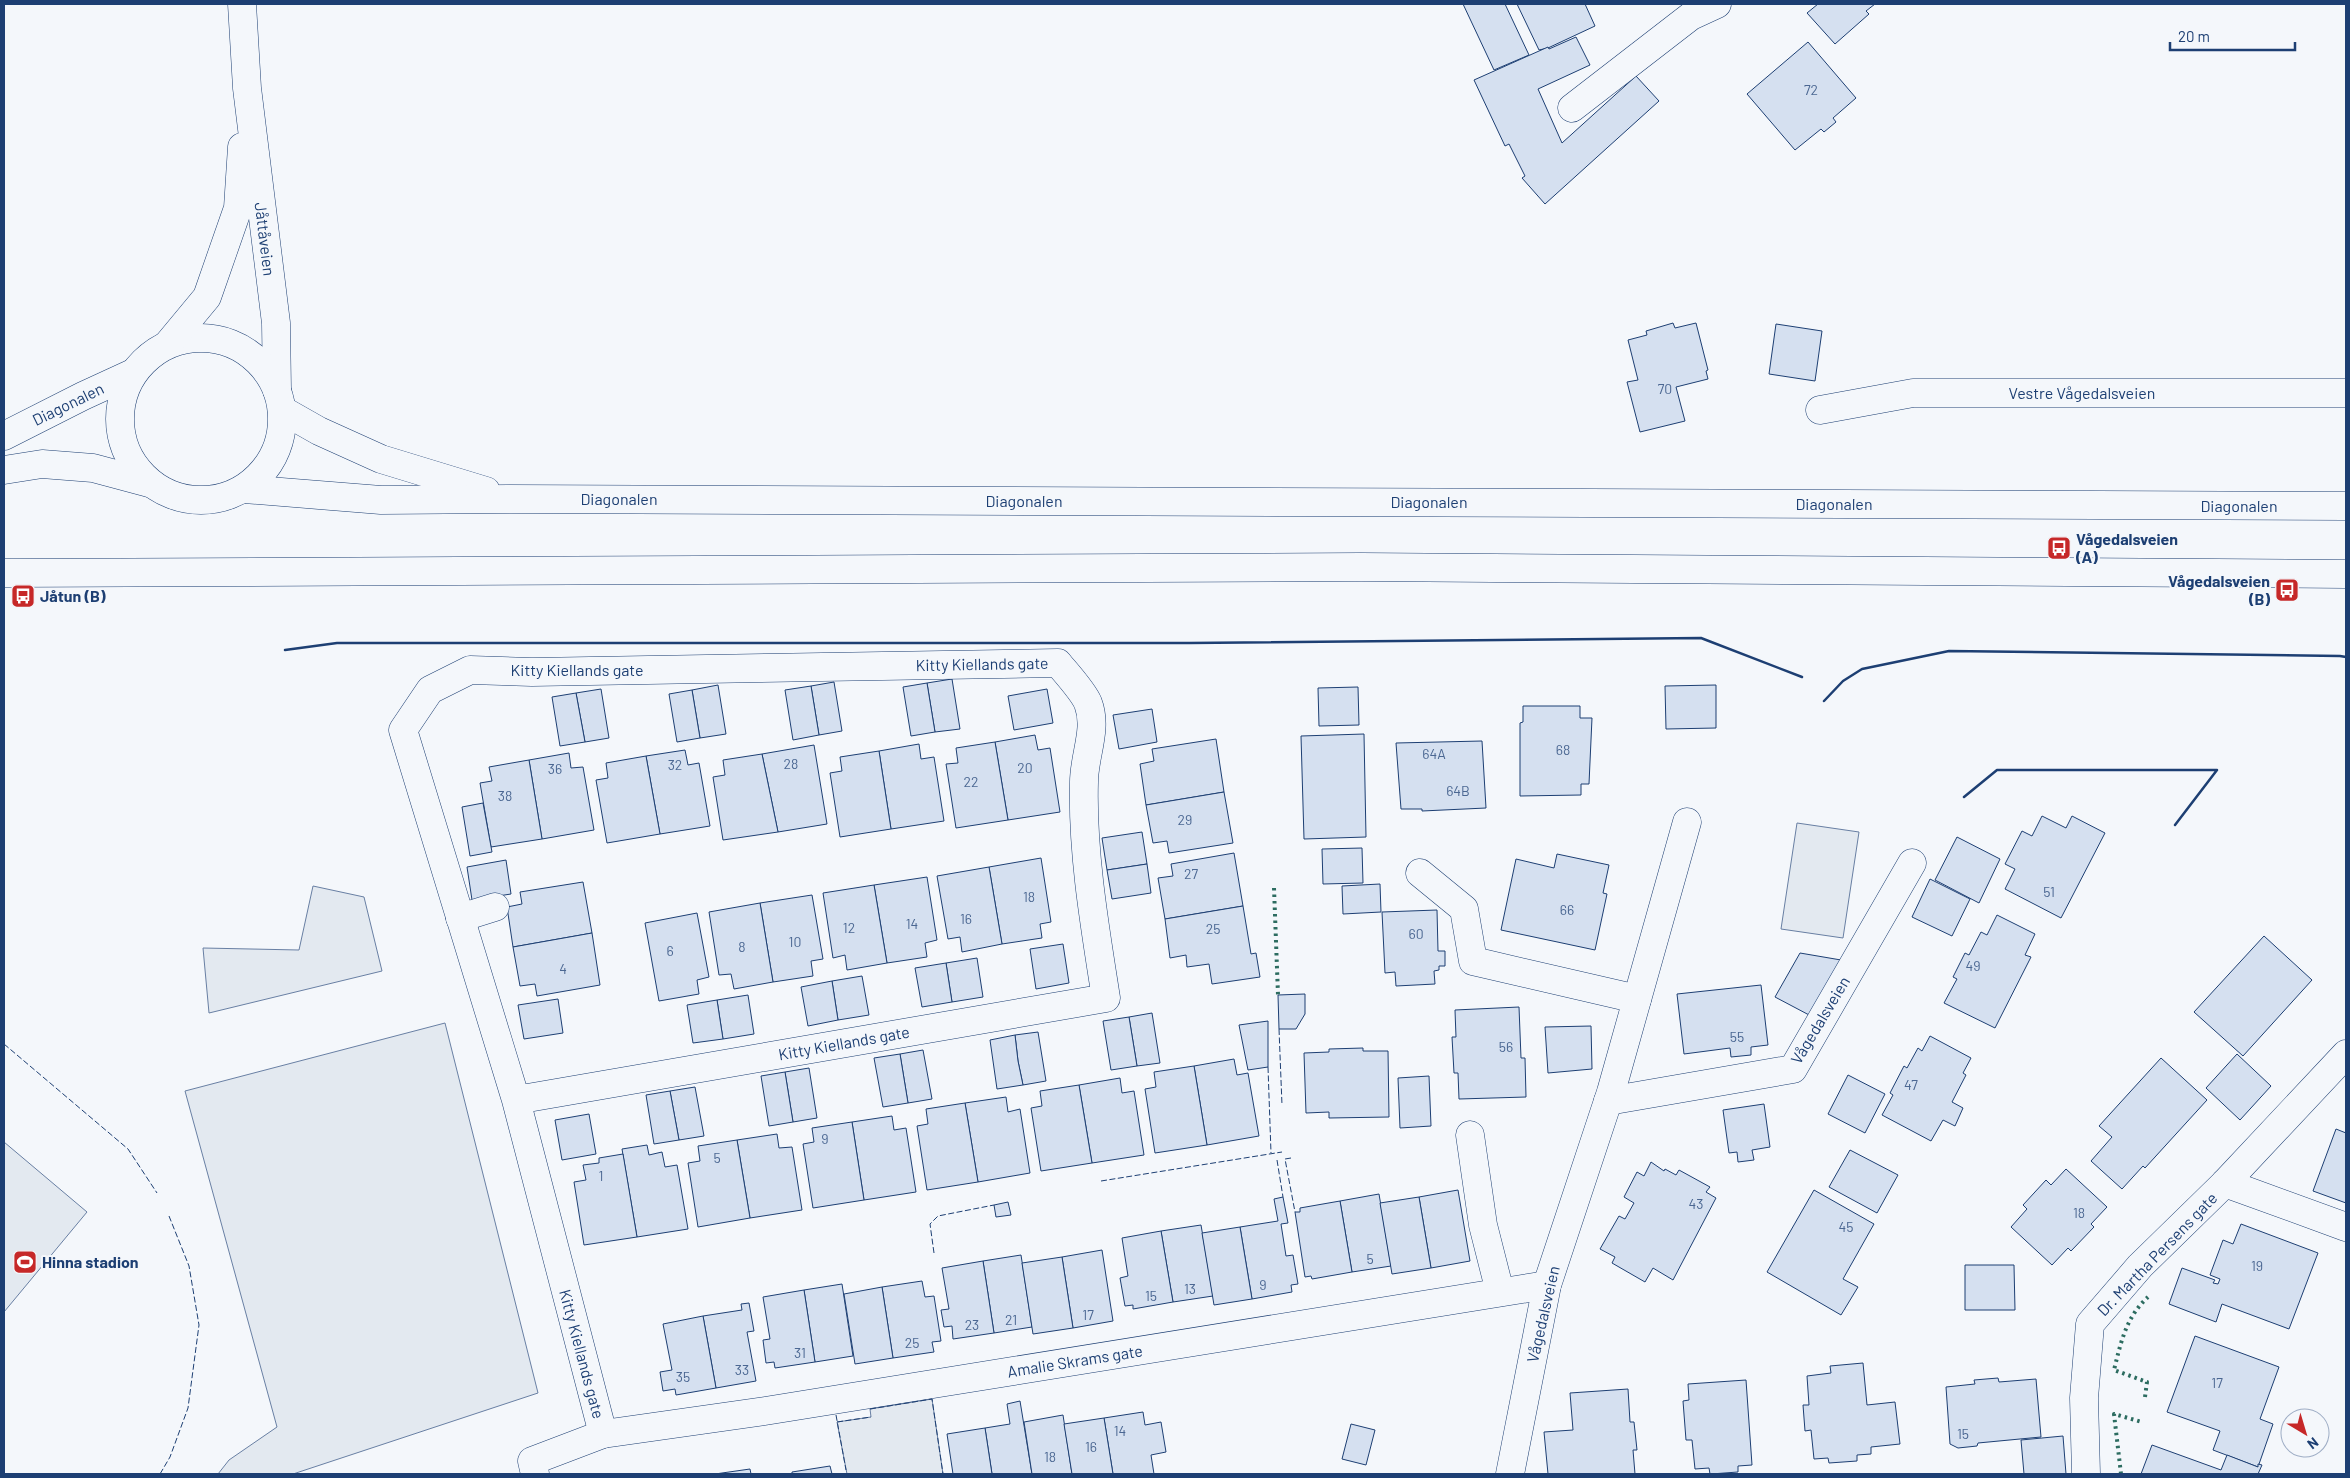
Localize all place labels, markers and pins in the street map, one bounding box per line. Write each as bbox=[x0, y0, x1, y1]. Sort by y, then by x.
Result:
place label: Vågedalsveien (A) bbox=[2075, 529, 2178, 566]
bus stop icon: Vågedalsveien (A) bbox=[2046, 535, 2072, 561]
place label: Vågedalsveien (B) bbox=[2168, 571, 2270, 608]
bus stop icon: Vågedalsveien (B) bbox=[2274, 577, 2300, 603]
bus stop icon: Jåtun (B) bbox=[10, 583, 36, 609]
place label: Jåtun (B) bbox=[40, 586, 106, 605]
sports icon: Hinna stadion bbox=[12, 1249, 38, 1275]
place label: Hinna stadion bbox=[42, 1252, 139, 1271]

